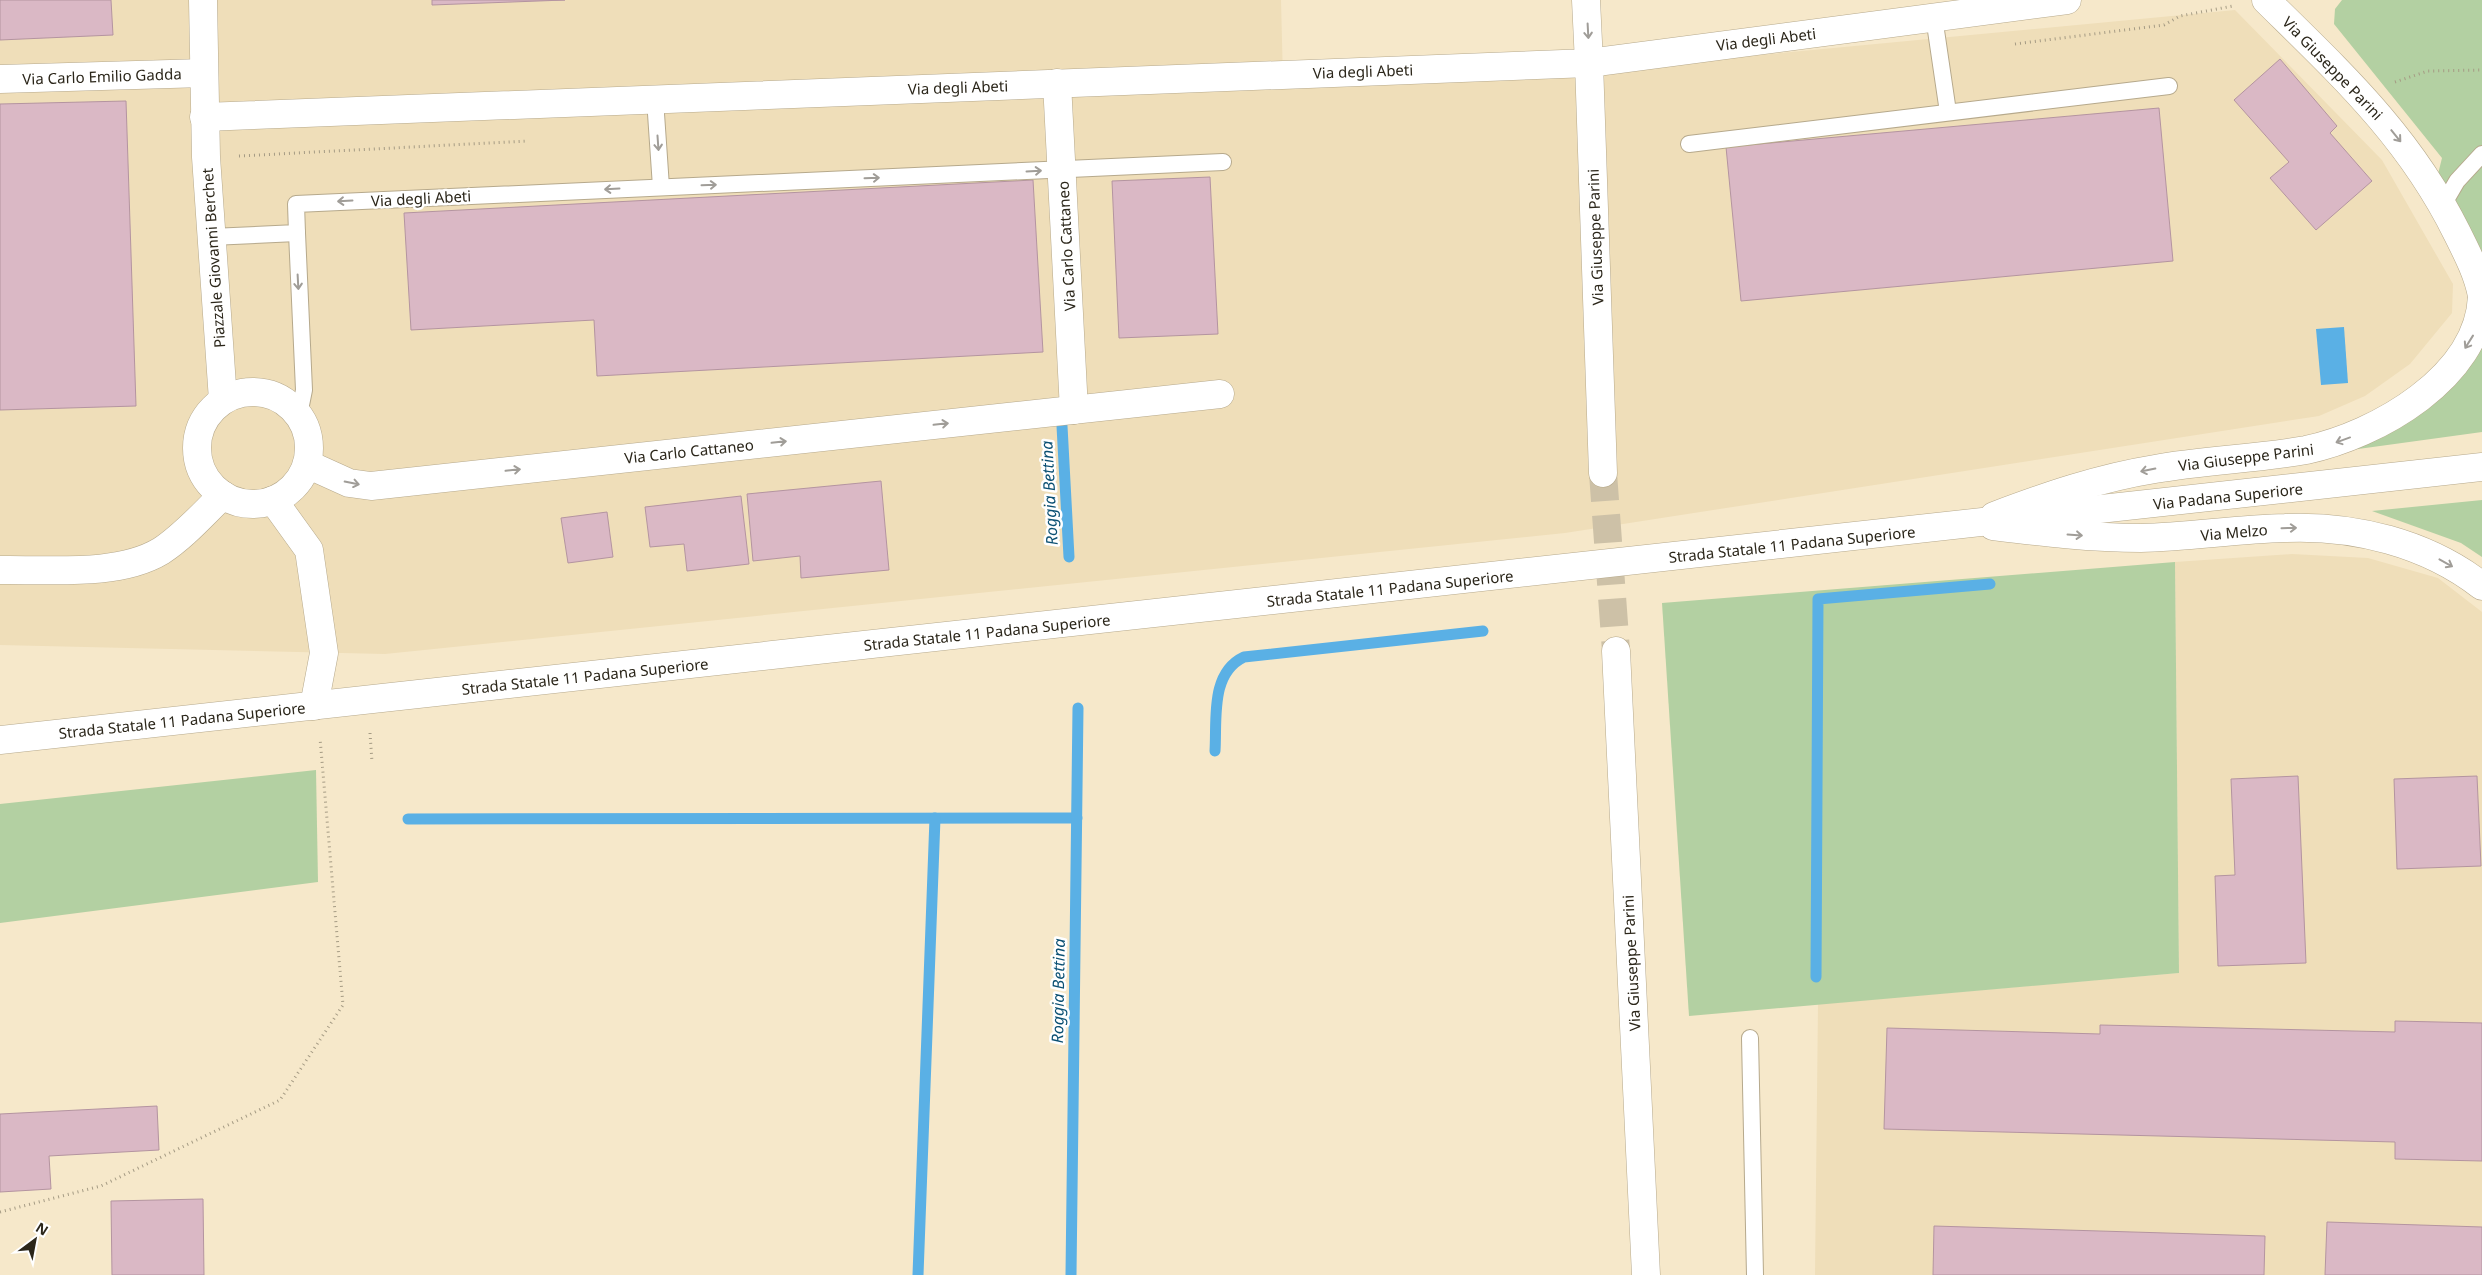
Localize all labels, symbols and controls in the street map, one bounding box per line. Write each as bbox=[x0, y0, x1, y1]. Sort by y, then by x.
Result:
street label: Via Giuseppe Parini bbox=[2278, 12, 2388, 124]
one-way arrow bbox=[1583, 23, 1592, 39]
street label: Via degli Abeti bbox=[1715, 23, 1817, 55]
street label: Via degli Abeti bbox=[1313, 59, 1413, 83]
street label: Via Carlo Emilio Gadda bbox=[22, 63, 182, 89]
street label: Via degli Abeti bbox=[908, 75, 1008, 99]
one-way arrow bbox=[2391, 129, 2402, 142]
one-way arrow bbox=[653, 134, 662, 150]
street label: Piazzale Giovanni Berchet bbox=[197, 167, 229, 349]
one-way arrow bbox=[1026, 167, 1042, 176]
street label: Via Giuseppe Parini bbox=[1583, 168, 1607, 306]
one-way arrow bbox=[864, 173, 880, 183]
one-way arrow bbox=[701, 180, 717, 189]
street label: Via Carlo Cattaneo bbox=[1053, 181, 1079, 311]
one-way arrow bbox=[604, 184, 620, 194]
street label: Via degli Abeti bbox=[370, 185, 472, 211]
one-way arrow bbox=[337, 197, 353, 206]
one-way arrow bbox=[294, 274, 303, 290]
one-way arrow bbox=[2464, 335, 2474, 349]
one-way arrow bbox=[932, 419, 948, 429]
street label: Via Carlo Cattaneo bbox=[623, 434, 755, 468]
one-way arrow bbox=[2336, 436, 2351, 445]
one-way arrow bbox=[771, 437, 787, 446]
street label: Via Giuseppe Parini bbox=[2177, 439, 2315, 475]
water label: Roggia Bettina bbox=[1035, 440, 1063, 546]
one-way arrow bbox=[505, 465, 521, 475]
one-way arrow bbox=[2141, 465, 2157, 475]
one-way arrow bbox=[343, 478, 359, 488]
street label: Via Padana Superiore bbox=[2152, 478, 2304, 514]
street label: Via Melzo bbox=[2200, 519, 2268, 545]
street label: Strada Statale 11 Padana Superiore bbox=[1668, 521, 1916, 567]
one-way arrow bbox=[2281, 523, 2297, 533]
one-way arrow bbox=[2067, 531, 2083, 540]
one-way arrow bbox=[2439, 558, 2454, 568]
street label: Strada Statale 11 Padana Superiore bbox=[1266, 565, 1514, 611]
street label: Strada Statale 11 Padana Superiore bbox=[863, 609, 1111, 655]
street label: Strada Statale 11 Padana Superiore bbox=[461, 653, 709, 699]
street label: Strada Statale 11 Padana Superiore bbox=[58, 697, 306, 743]
street label: Via Giuseppe Parini bbox=[1617, 894, 1645, 1032]
water label: Roggia Bettina bbox=[1046, 938, 1070, 1044]
north arrow bbox=[10, 1215, 60, 1265]
text: N bbox=[32, 1217, 52, 1240]

